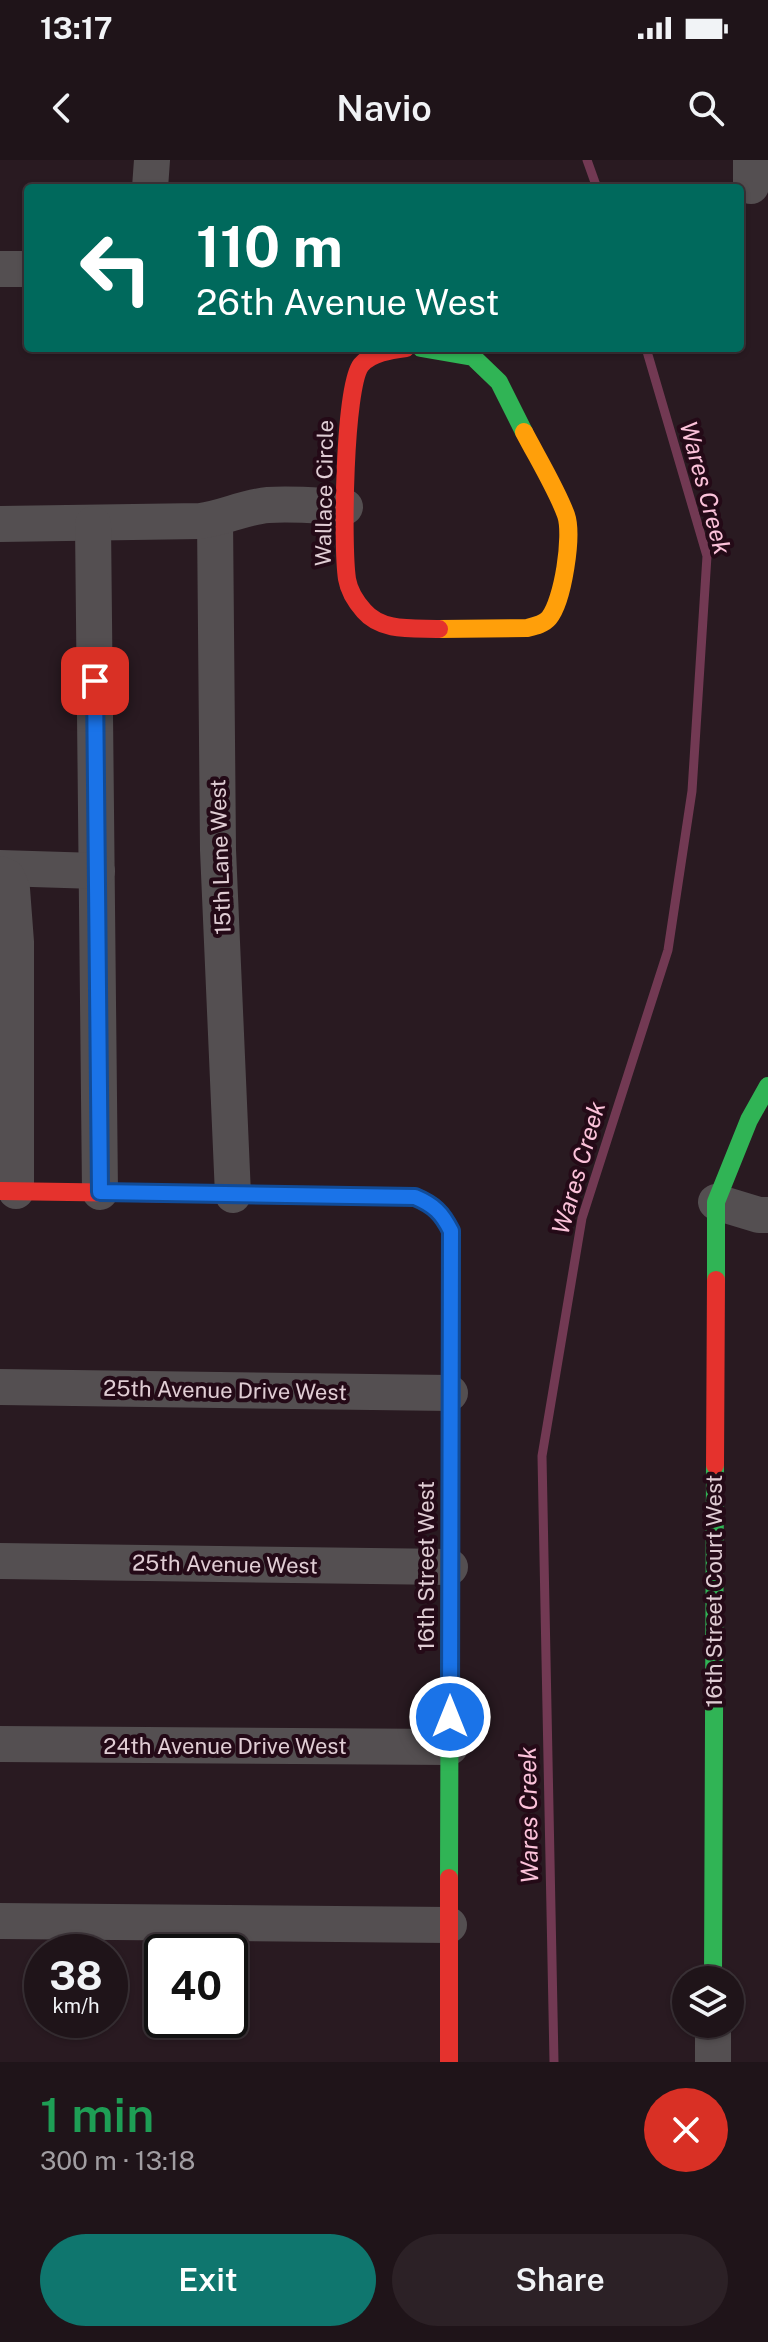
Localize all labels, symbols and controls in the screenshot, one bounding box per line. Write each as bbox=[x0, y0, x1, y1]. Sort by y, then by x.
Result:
text: 13:17 bbox=[40, 10, 113, 46]
icon: back bbox=[40, 86, 84, 130]
icon: search bbox=[684, 86, 728, 130]
text: Navio bbox=[336, 87, 432, 129]
text: 110 m bbox=[196, 214, 343, 280]
icon: left bbox=[64, 216, 168, 320]
text: 26th Avenue West bbox=[196, 281, 499, 323]
water label: Wares Creek bbox=[675, 418, 737, 557]
street label: Wallace Circle bbox=[310, 420, 338, 566]
pin bbox=[61, 647, 129, 715]
icon: arrive bbox=[73, 659, 117, 703]
street label: 15th Lane West bbox=[204, 779, 236, 935]
water label: Wares Creek bbox=[546, 1098, 610, 1237]
street label: 25th Avenue Drive West bbox=[103, 1375, 347, 1405]
street label: 16th Street Court West bbox=[701, 1475, 727, 1707]
street label: 16th Street West bbox=[413, 1481, 439, 1651]
street label: 25th Avenue West bbox=[132, 1549, 318, 1579]
position arrow bbox=[408, 1675, 492, 1759]
street label: 24th Avenue Drive West bbox=[103, 1733, 347, 1759]
water label: Wares Creek bbox=[513, 1746, 543, 1884]
speed limit sign: 40 bbox=[144, 1934, 248, 2038]
text: 38 bbox=[49, 1952, 103, 1999]
map controls bbox=[672, 1966, 744, 2038]
button: layers bbox=[672, 1966, 744, 2038]
text: km/h bbox=[52, 1994, 100, 2018]
text: 1 min bbox=[40, 2086, 154, 2143]
button: close bbox=[644, 2088, 728, 2172]
text: 300 m · 13:18 bbox=[40, 2145, 195, 2176]
button: Exit bbox=[40, 2234, 376, 2326]
button: Share bbox=[392, 2234, 728, 2326]

